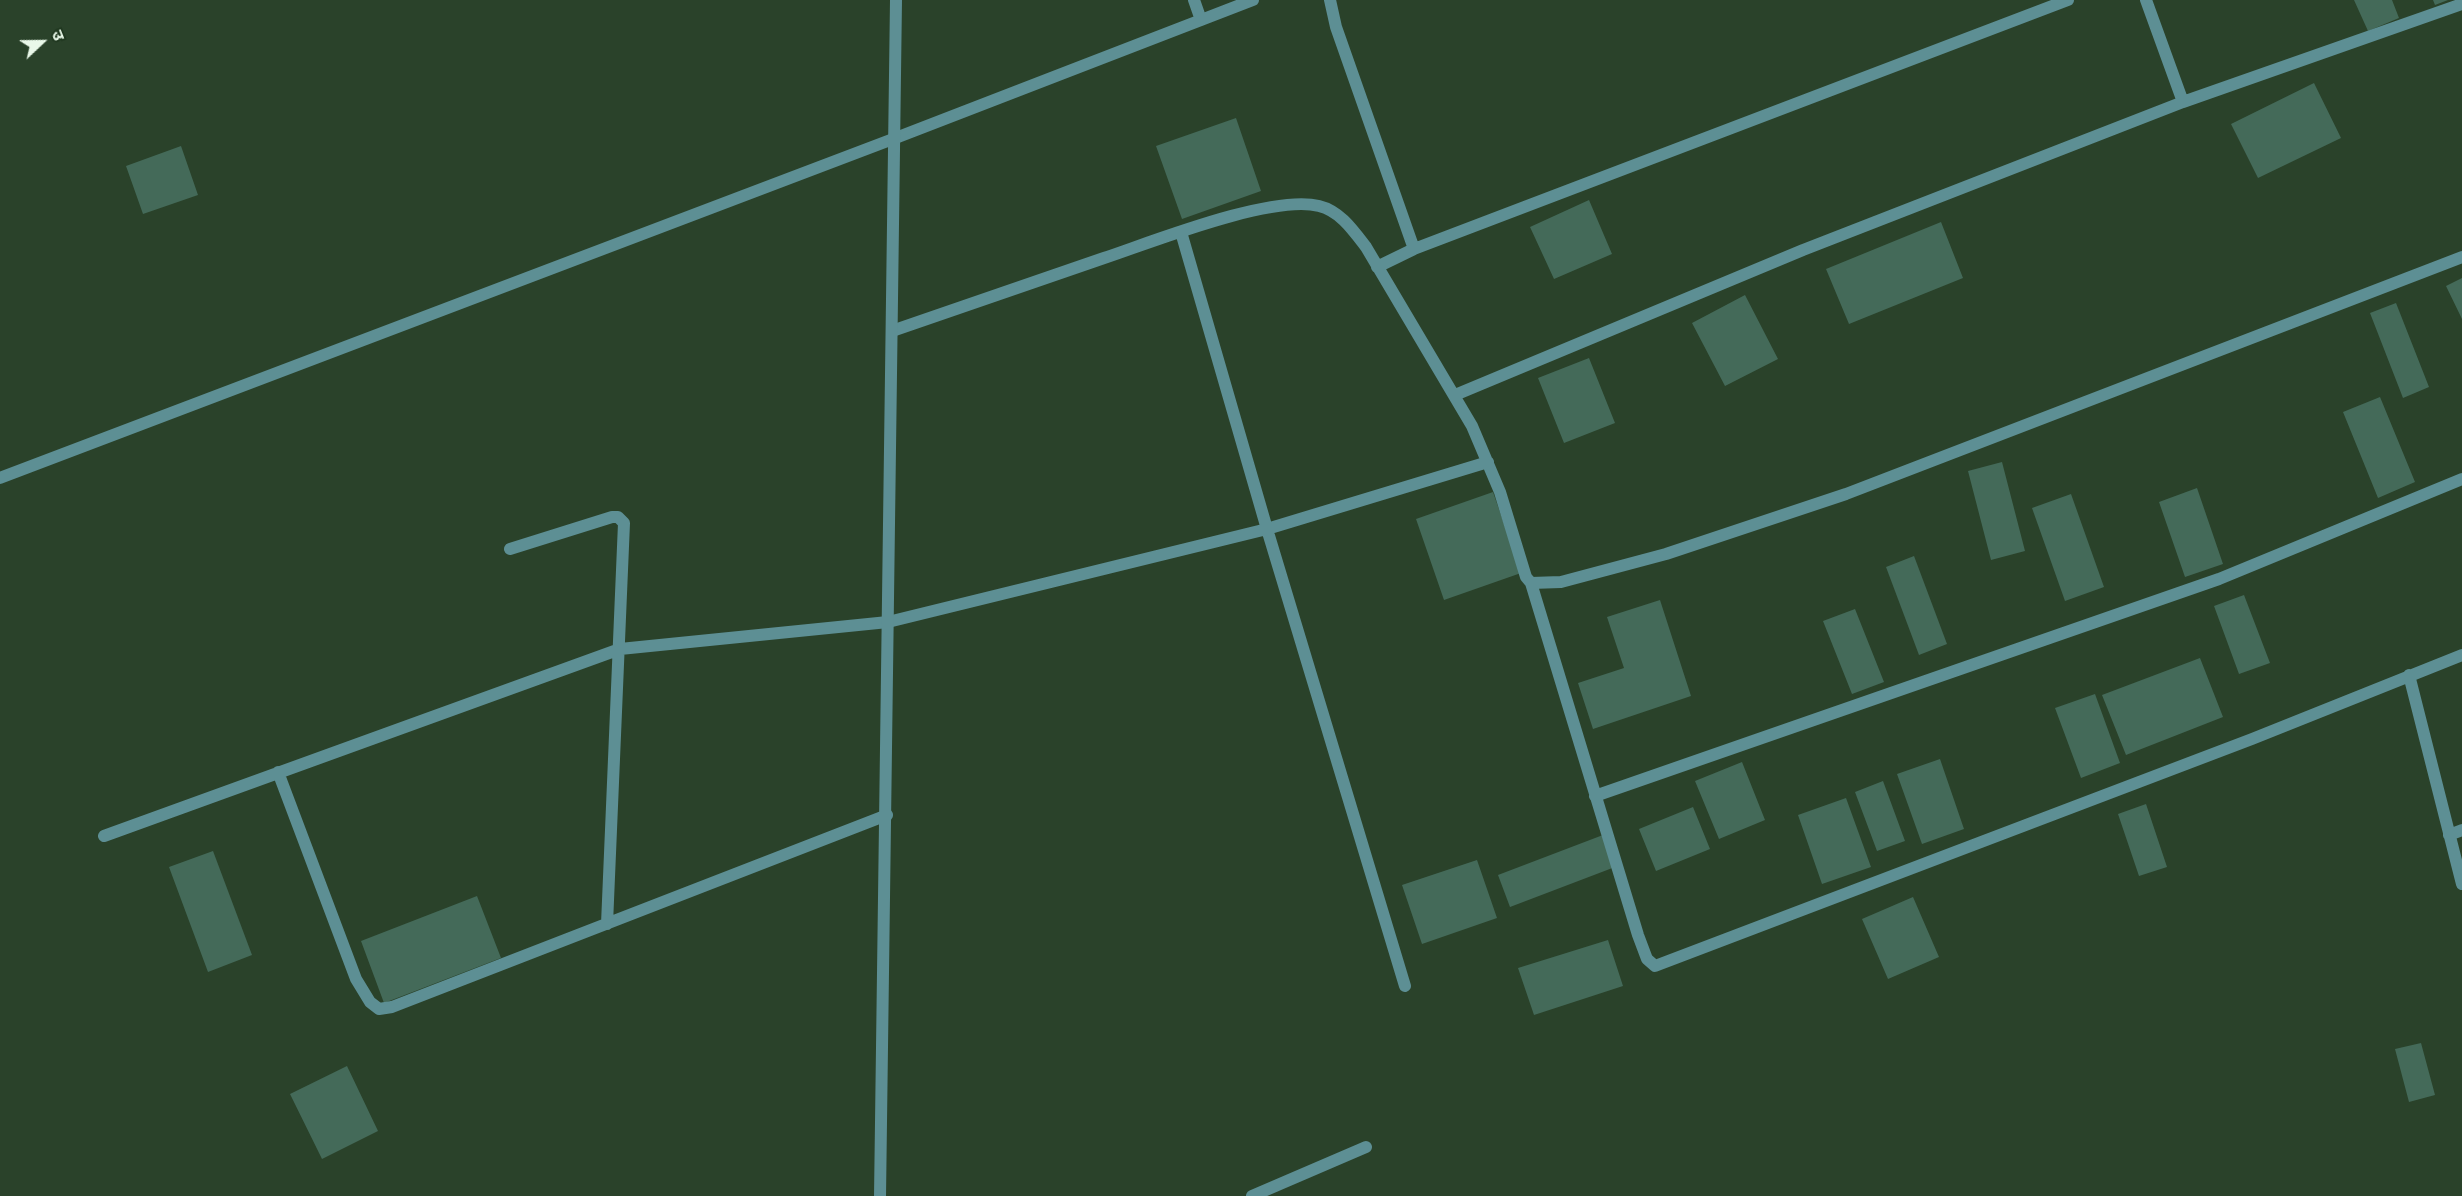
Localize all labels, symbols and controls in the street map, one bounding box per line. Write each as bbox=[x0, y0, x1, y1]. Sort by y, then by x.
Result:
north arrow bbox=[12, 12, 72, 72]
text: उ bbox=[47, 27, 71, 44]

